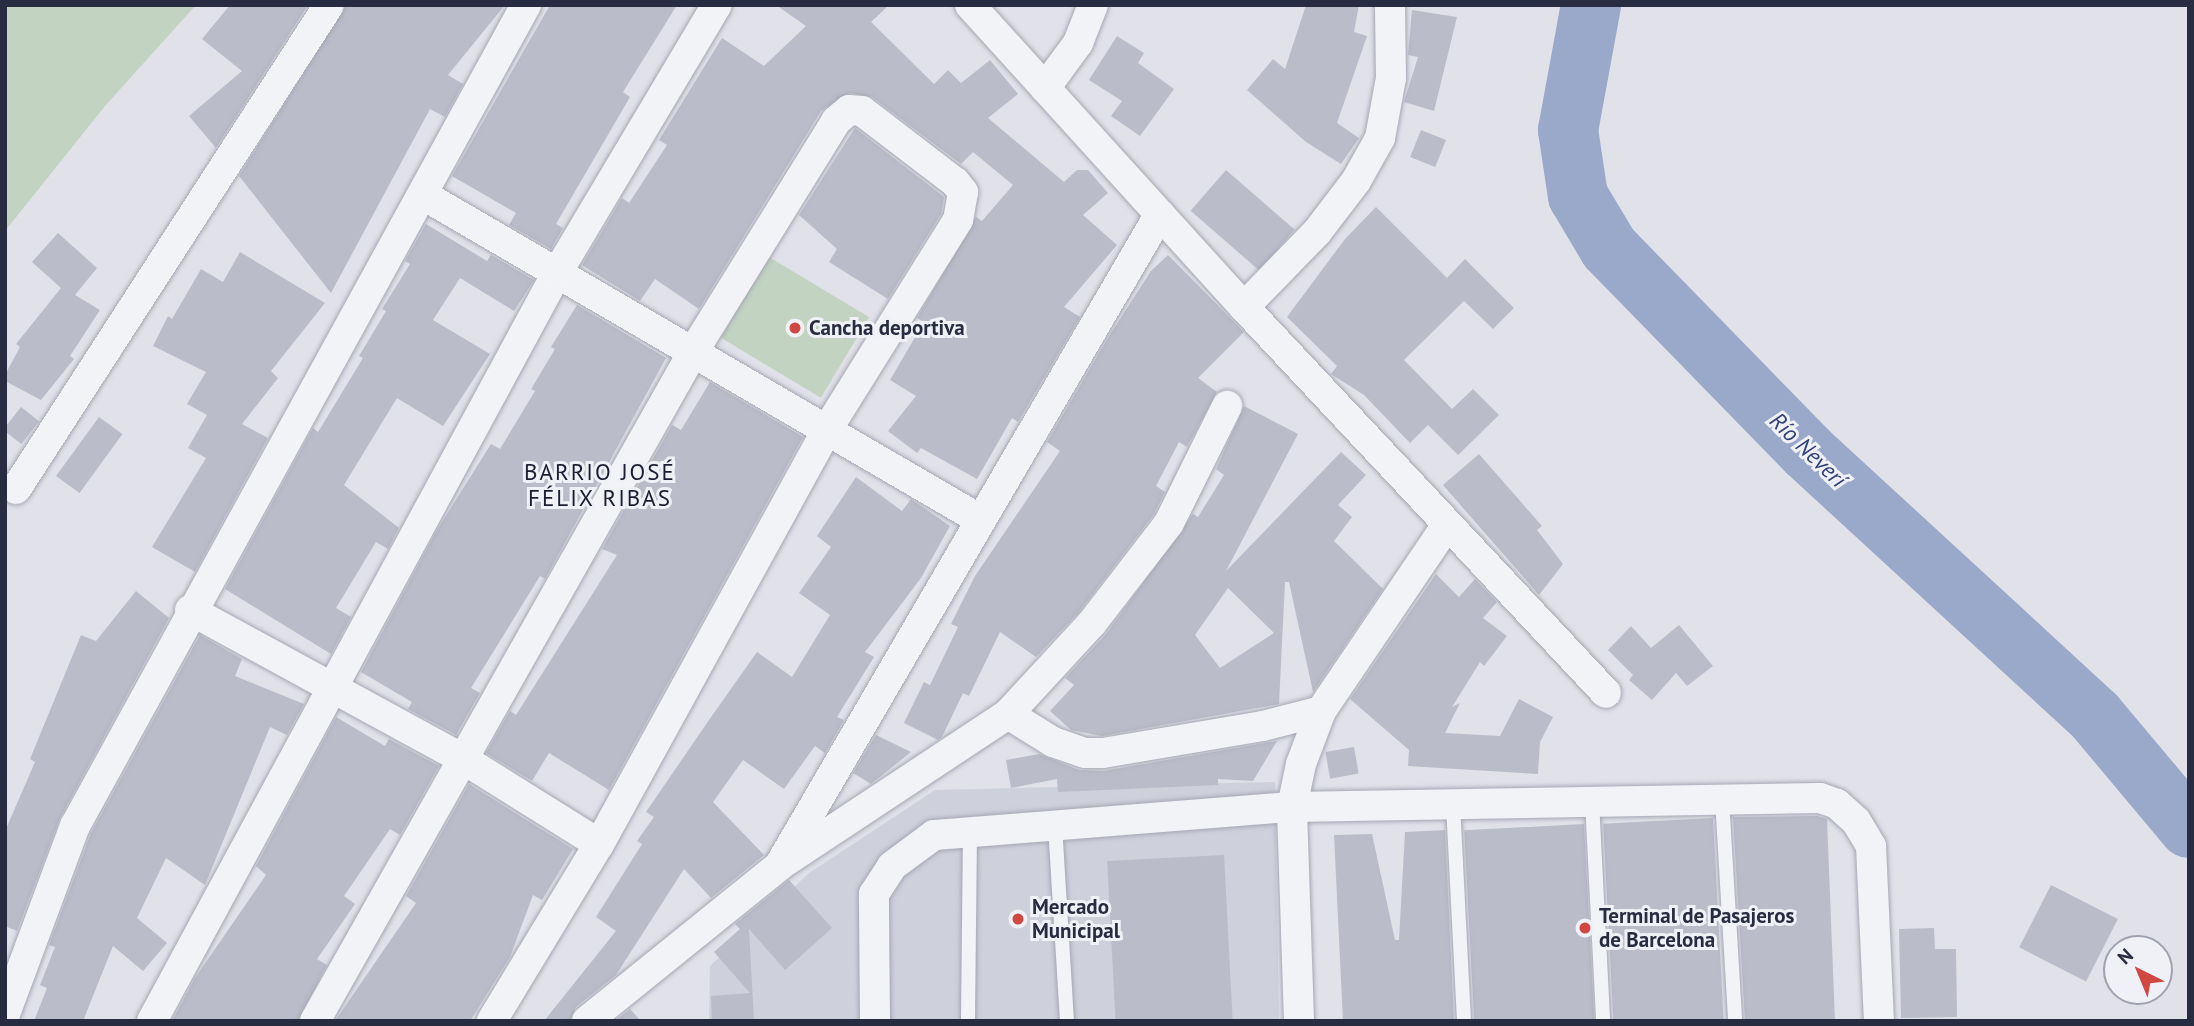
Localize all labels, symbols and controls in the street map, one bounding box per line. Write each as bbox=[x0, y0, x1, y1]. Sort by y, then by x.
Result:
place label: Cancha deportiva bbox=[809, 315, 965, 341]
marker: Cancha deportiva bbox=[787, 320, 803, 336]
water label: Río Neverí bbox=[1764, 407, 1852, 493]
district label: BARRIO JOSÉ FÉLIX RIBAS bbox=[525, 458, 675, 512]
place label: Mercado Municipal bbox=[1032, 894, 1120, 944]
place label: Terminal de Pasajeros de Barcelona bbox=[1599, 903, 1794, 953]
marker: Mercado Municipal bbox=[1010, 911, 1026, 927]
marker: Terminal de Pasajeros de Barcelona bbox=[1577, 920, 1593, 936]
north arrow bbox=[2103, 935, 2173, 1005]
text: N bbox=[2112, 943, 2138, 969]

